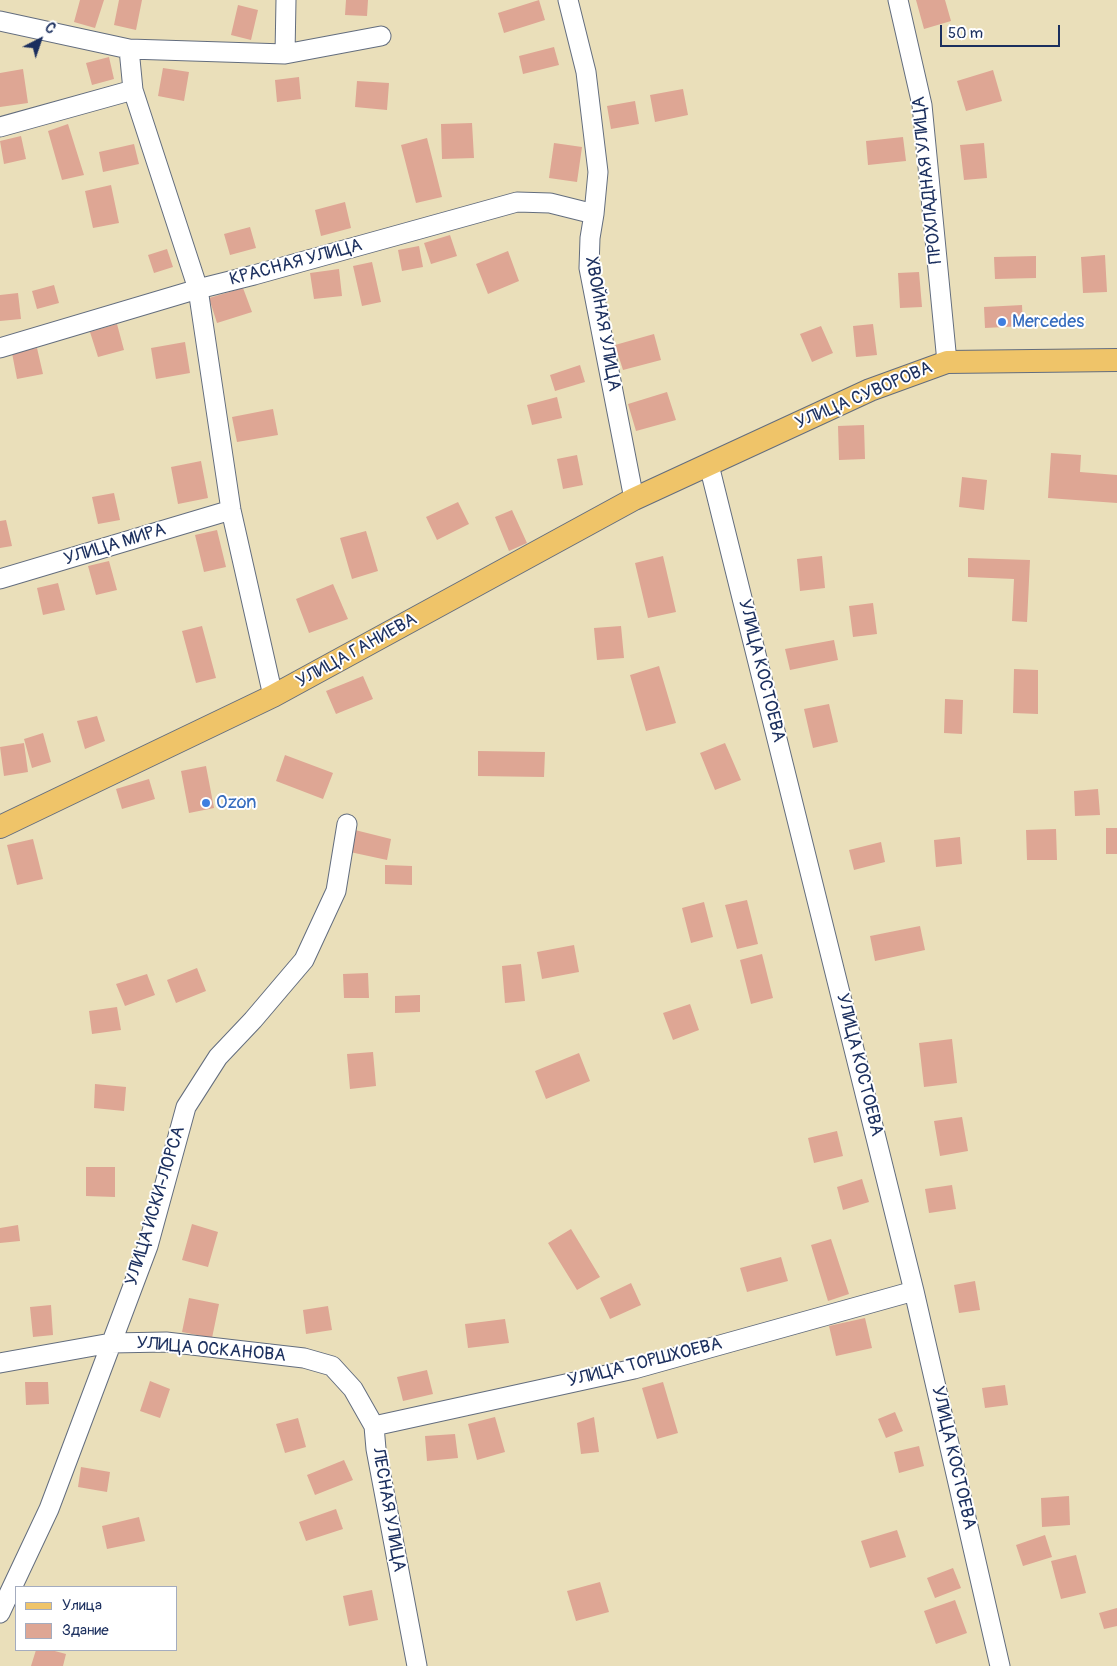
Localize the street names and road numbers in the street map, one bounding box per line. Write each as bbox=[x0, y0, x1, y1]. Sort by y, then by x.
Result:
street label: ПРОХЛАДНАЯ УЛИЦА bbox=[908, 95, 948, 265]
street label: КРАСНАЯ УЛИЦА bbox=[227, 235, 365, 291]
street label: ХВОЙНАЯ УЛИЦА bbox=[580, 255, 624, 393]
street label: УЛИЦА СУВОРОВА bbox=[792, 357, 936, 435]
street label: УЛИЦА МИРА bbox=[62, 519, 168, 571]
street label: УЛИЦА КОСТОЕВА bbox=[733, 597, 789, 745]
street label: УЛИЦА ГАНИЕВА bbox=[293, 609, 421, 693]
street label: УЛИЦА КОСТОЕВА bbox=[831, 991, 887, 1139]
street label: УЛИЦА ИСКИ-ЛОРСА bbox=[121, 1124, 191, 1288]
street label: УЛИЦА ОСКАНОВА bbox=[135, 1333, 287, 1367]
street label: УЛИЦА ТОРШХОЕВА bbox=[566, 1333, 724, 1393]
street label: УЛИЦА КОСТОЕВА bbox=[926, 1384, 980, 1532]
street label: ЛЕСНАЯ УЛИЦА bbox=[366, 1446, 410, 1574]

